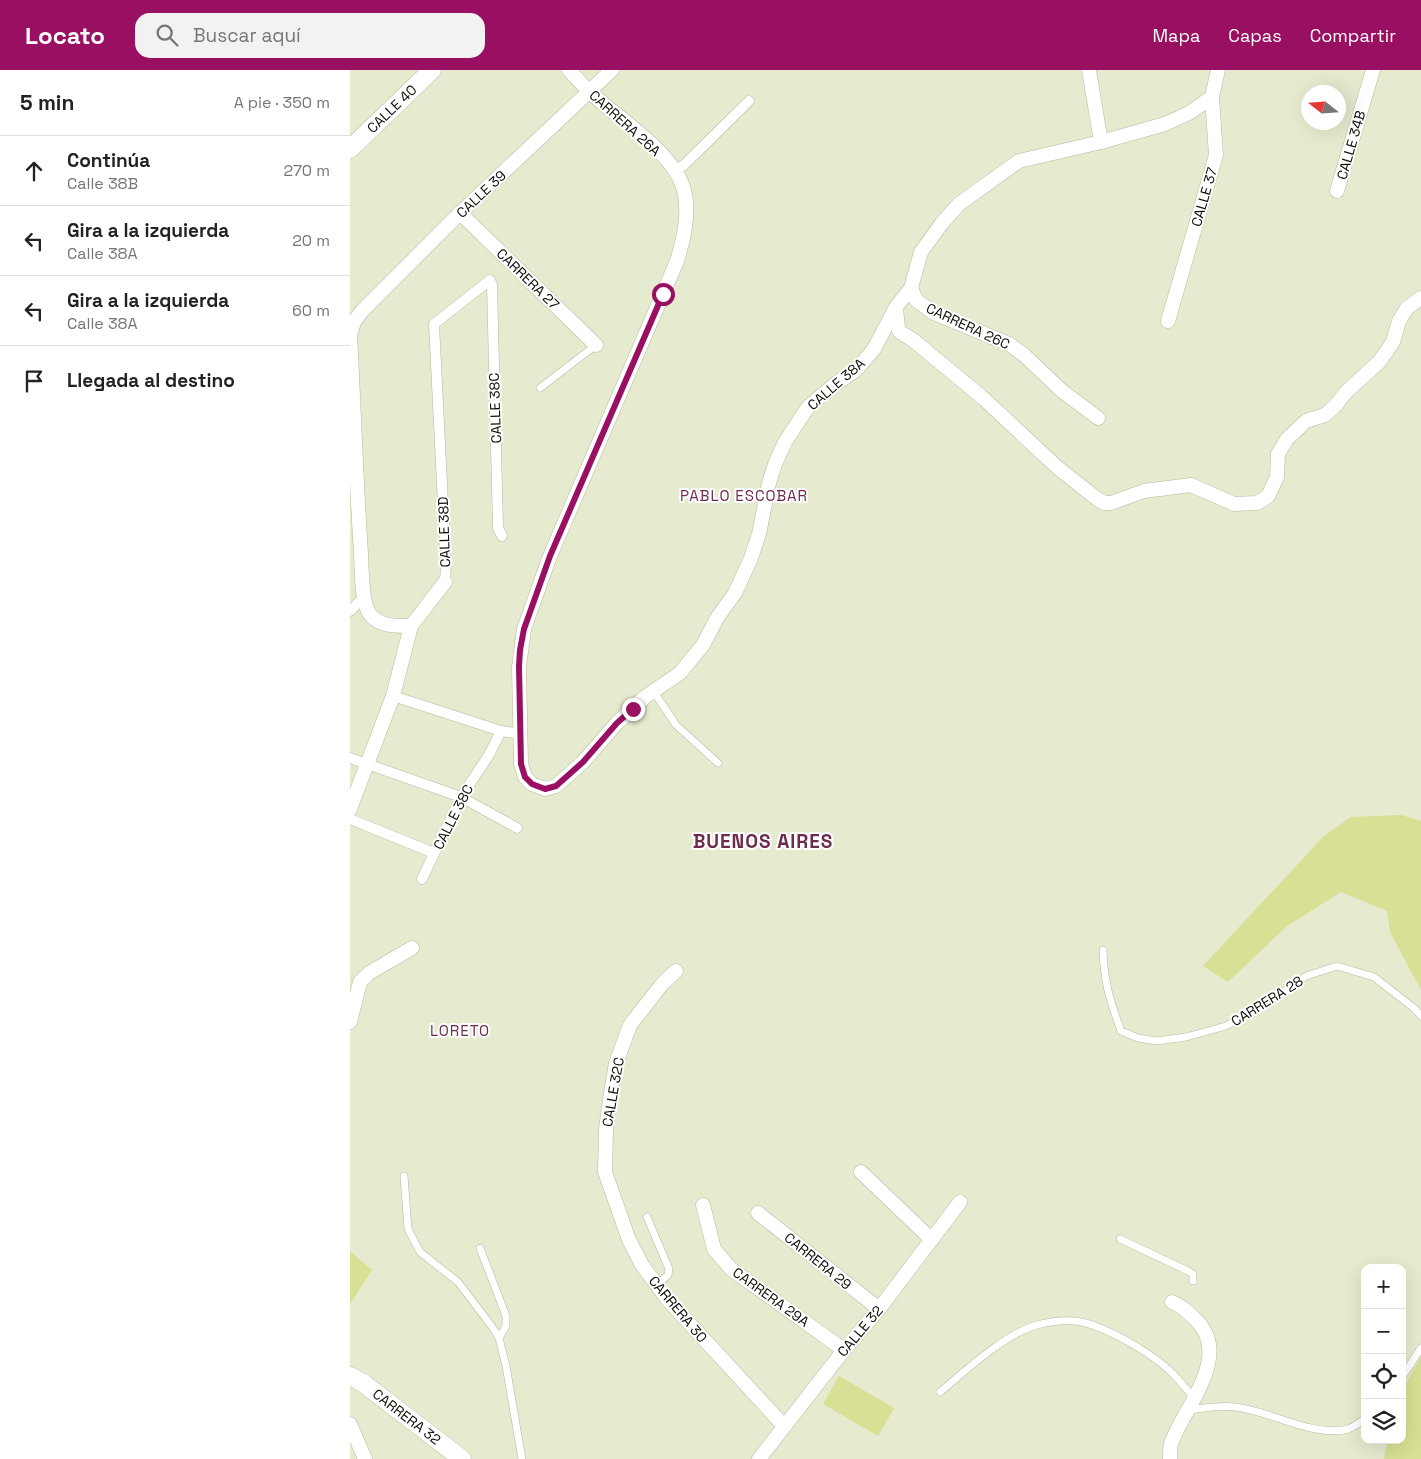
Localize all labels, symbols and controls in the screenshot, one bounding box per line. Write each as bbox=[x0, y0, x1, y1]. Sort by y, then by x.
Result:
search box bbox=[135, 13, 485, 58]
text: Locato bbox=[25, 20, 105, 51]
icon: search bbox=[153, 21, 181, 49]
text: Buscar aquí bbox=[193, 23, 301, 48]
text: Mapa bbox=[1152, 24, 1200, 47]
text: Capas bbox=[1228, 24, 1282, 47]
text: Compartir bbox=[1310, 24, 1396, 47]
street label: CALLE 40 bbox=[363, 81, 420, 137]
north arrow bbox=[1301, 85, 1346, 130]
street label: CARRERA 26A bbox=[585, 86, 665, 160]
text: 5 min bbox=[20, 89, 74, 116]
text: A pie · 350 m bbox=[234, 92, 330, 113]
street label: CALLE 34B bbox=[1333, 108, 1369, 182]
text: Continúa bbox=[67, 148, 150, 173]
icon: ahead bbox=[20, 157, 48, 185]
text: 270 m bbox=[283, 160, 330, 181]
street label: CALLE 37 bbox=[1187, 165, 1221, 229]
street label: CALLE 39 bbox=[452, 166, 510, 222]
text: Calle 38B bbox=[67, 173, 138, 194]
text: Gira a la izquierda bbox=[67, 218, 229, 243]
icon: left bbox=[20, 227, 48, 255]
text: 20 m bbox=[292, 230, 330, 251]
text: Calle 38A bbox=[67, 243, 138, 264]
street label: CARRERA 27 bbox=[493, 245, 563, 314]
route start bbox=[652, 283, 675, 306]
text: Gira a la izquierda bbox=[67, 288, 229, 313]
icon: left bbox=[20, 297, 48, 325]
street label: CARRERA 26C bbox=[923, 299, 1013, 353]
text: 60 m bbox=[292, 300, 330, 321]
text: Calle 38A bbox=[67, 313, 138, 334]
street label: CALLE 38A bbox=[803, 354, 869, 414]
icon: arrive bbox=[20, 367, 48, 395]
text: Llegada al destino bbox=[67, 368, 235, 393]
street label: CALLE 38C bbox=[485, 372, 505, 444]
district label: PABLO ESCOBAR bbox=[680, 486, 808, 505]
street label: CALLE 38D bbox=[434, 496, 454, 568]
route end bbox=[622, 698, 645, 721]
street label: CALLE 38C bbox=[429, 781, 477, 853]
district label: BUENOS AIRES bbox=[693, 829, 833, 854]
street label: CARRERA 28 bbox=[1228, 972, 1307, 1030]
district label: LORETO bbox=[430, 1021, 490, 1040]
street label: CALLE 32C bbox=[598, 1056, 628, 1128]
street label: CARRERA 29 bbox=[781, 1228, 855, 1294]
street label: CARRERA 29A bbox=[729, 1263, 813, 1331]
map controls bbox=[1361, 1264, 1406, 1444]
button: + bbox=[1361, 1264, 1406, 1309]
street label: CARRERA 30 bbox=[645, 1272, 711, 1346]
street label: CALLE 32 bbox=[833, 1302, 887, 1360]
button: − bbox=[1361, 1309, 1406, 1354]
button: locate bbox=[1361, 1354, 1406, 1399]
street label: CARRERA 32 bbox=[369, 1385, 445, 1449]
button: layers bbox=[1361, 1399, 1406, 1444]

